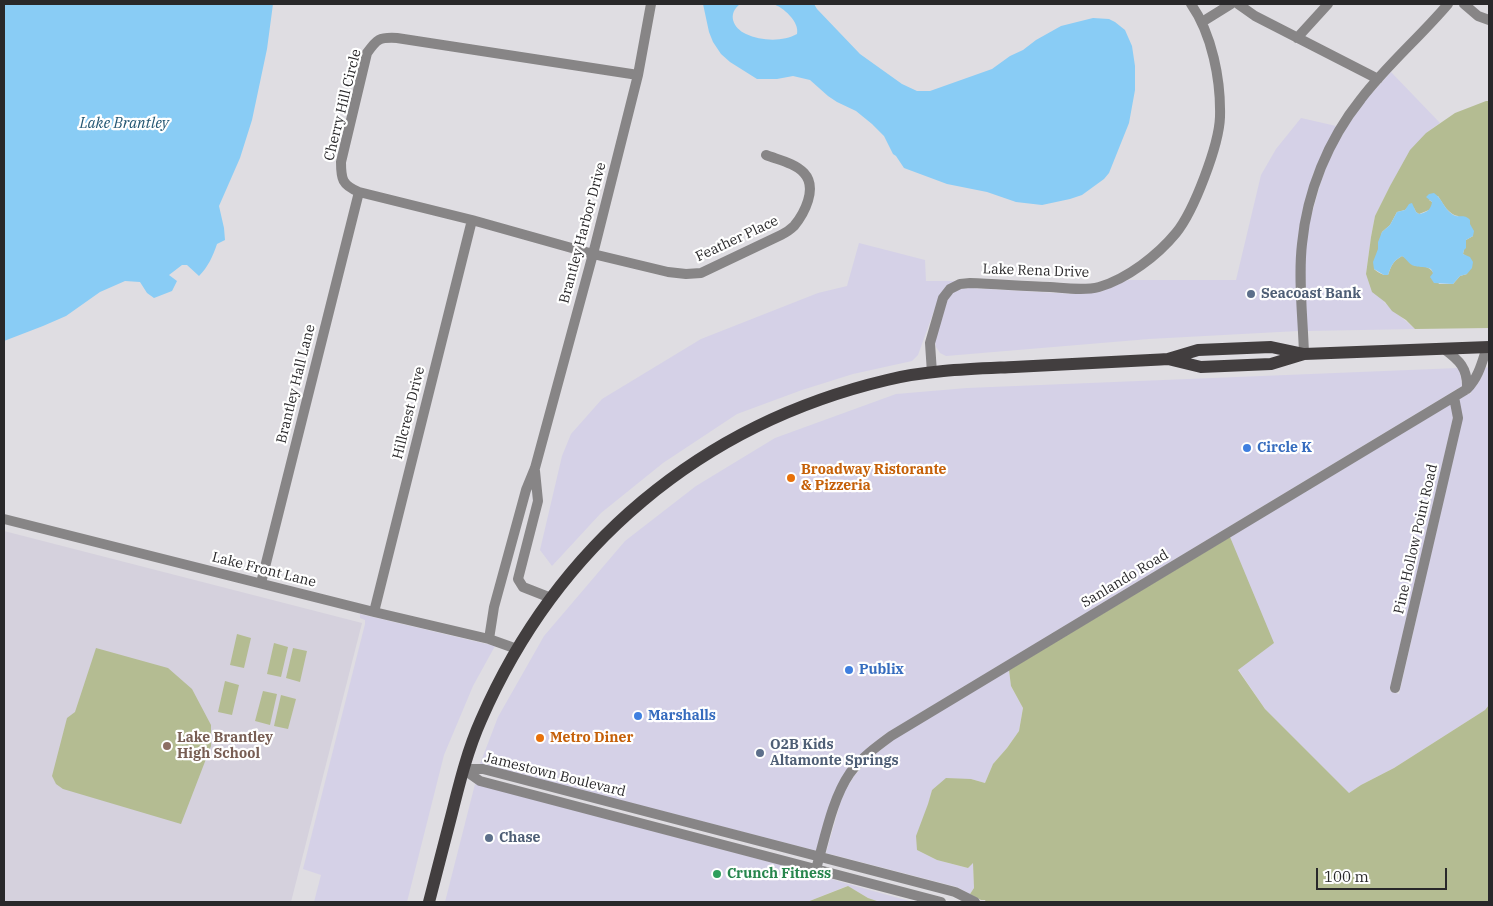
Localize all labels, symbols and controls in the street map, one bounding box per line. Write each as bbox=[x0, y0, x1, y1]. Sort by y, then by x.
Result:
street label: Cherry Hill Circle bbox=[321, 47, 365, 163]
water label: Lake Brantley bbox=[79, 115, 169, 133]
street label: Brantley Harbor Drive bbox=[556, 161, 610, 305]
street label: Feather Place bbox=[693, 213, 781, 265]
street label: Lake Rena Drive bbox=[982, 261, 1090, 281]
place label: Seacoast Bank bbox=[1261, 286, 1361, 302]
marker: Seacoast Bank bbox=[1245, 288, 1257, 300]
street label: Brantley Hall Lane bbox=[273, 323, 319, 445]
street label: Hillcrest Drive bbox=[389, 365, 429, 461]
place label: Circle K bbox=[1257, 440, 1312, 456]
marker: Circle K bbox=[1241, 442, 1253, 454]
place label: Broadway Ristorante & Pizzeria bbox=[801, 462, 947, 494]
street label: Pine Hollow Point Road bbox=[1391, 462, 1441, 616]
marker: Broadway Ristorante & Pizzeria bbox=[785, 472, 797, 484]
street label: Sanlando Road bbox=[1078, 546, 1172, 612]
street label: Lake Front Lane bbox=[210, 549, 318, 591]
place label: Publix bbox=[859, 662, 904, 678]
marker: Publix bbox=[843, 664, 855, 676]
place label: Marshalls bbox=[648, 708, 716, 724]
marker: Marshalls bbox=[632, 710, 644, 722]
place label: Lake Brantley High School bbox=[177, 730, 273, 762]
place label: Metro Diner bbox=[550, 730, 633, 746]
marker: Metro Diner bbox=[534, 732, 546, 744]
place label: O2B Kids Altamonte Springs bbox=[770, 737, 899, 770]
marker: Lake Brantley High School bbox=[161, 740, 173, 752]
marker: O2B Kids Altamonte Springs bbox=[754, 747, 766, 759]
street label: Jamestown Boulevard bbox=[483, 749, 627, 801]
place label: Chase bbox=[499, 830, 540, 846]
marker: Chase bbox=[483, 832, 495, 844]
scale bar bbox=[1318, 858, 1449, 890]
place label: Crunch Fitness bbox=[727, 866, 831, 882]
text: 100 m bbox=[1324, 867, 1369, 886]
marker: Crunch Fitness bbox=[711, 868, 723, 880]

